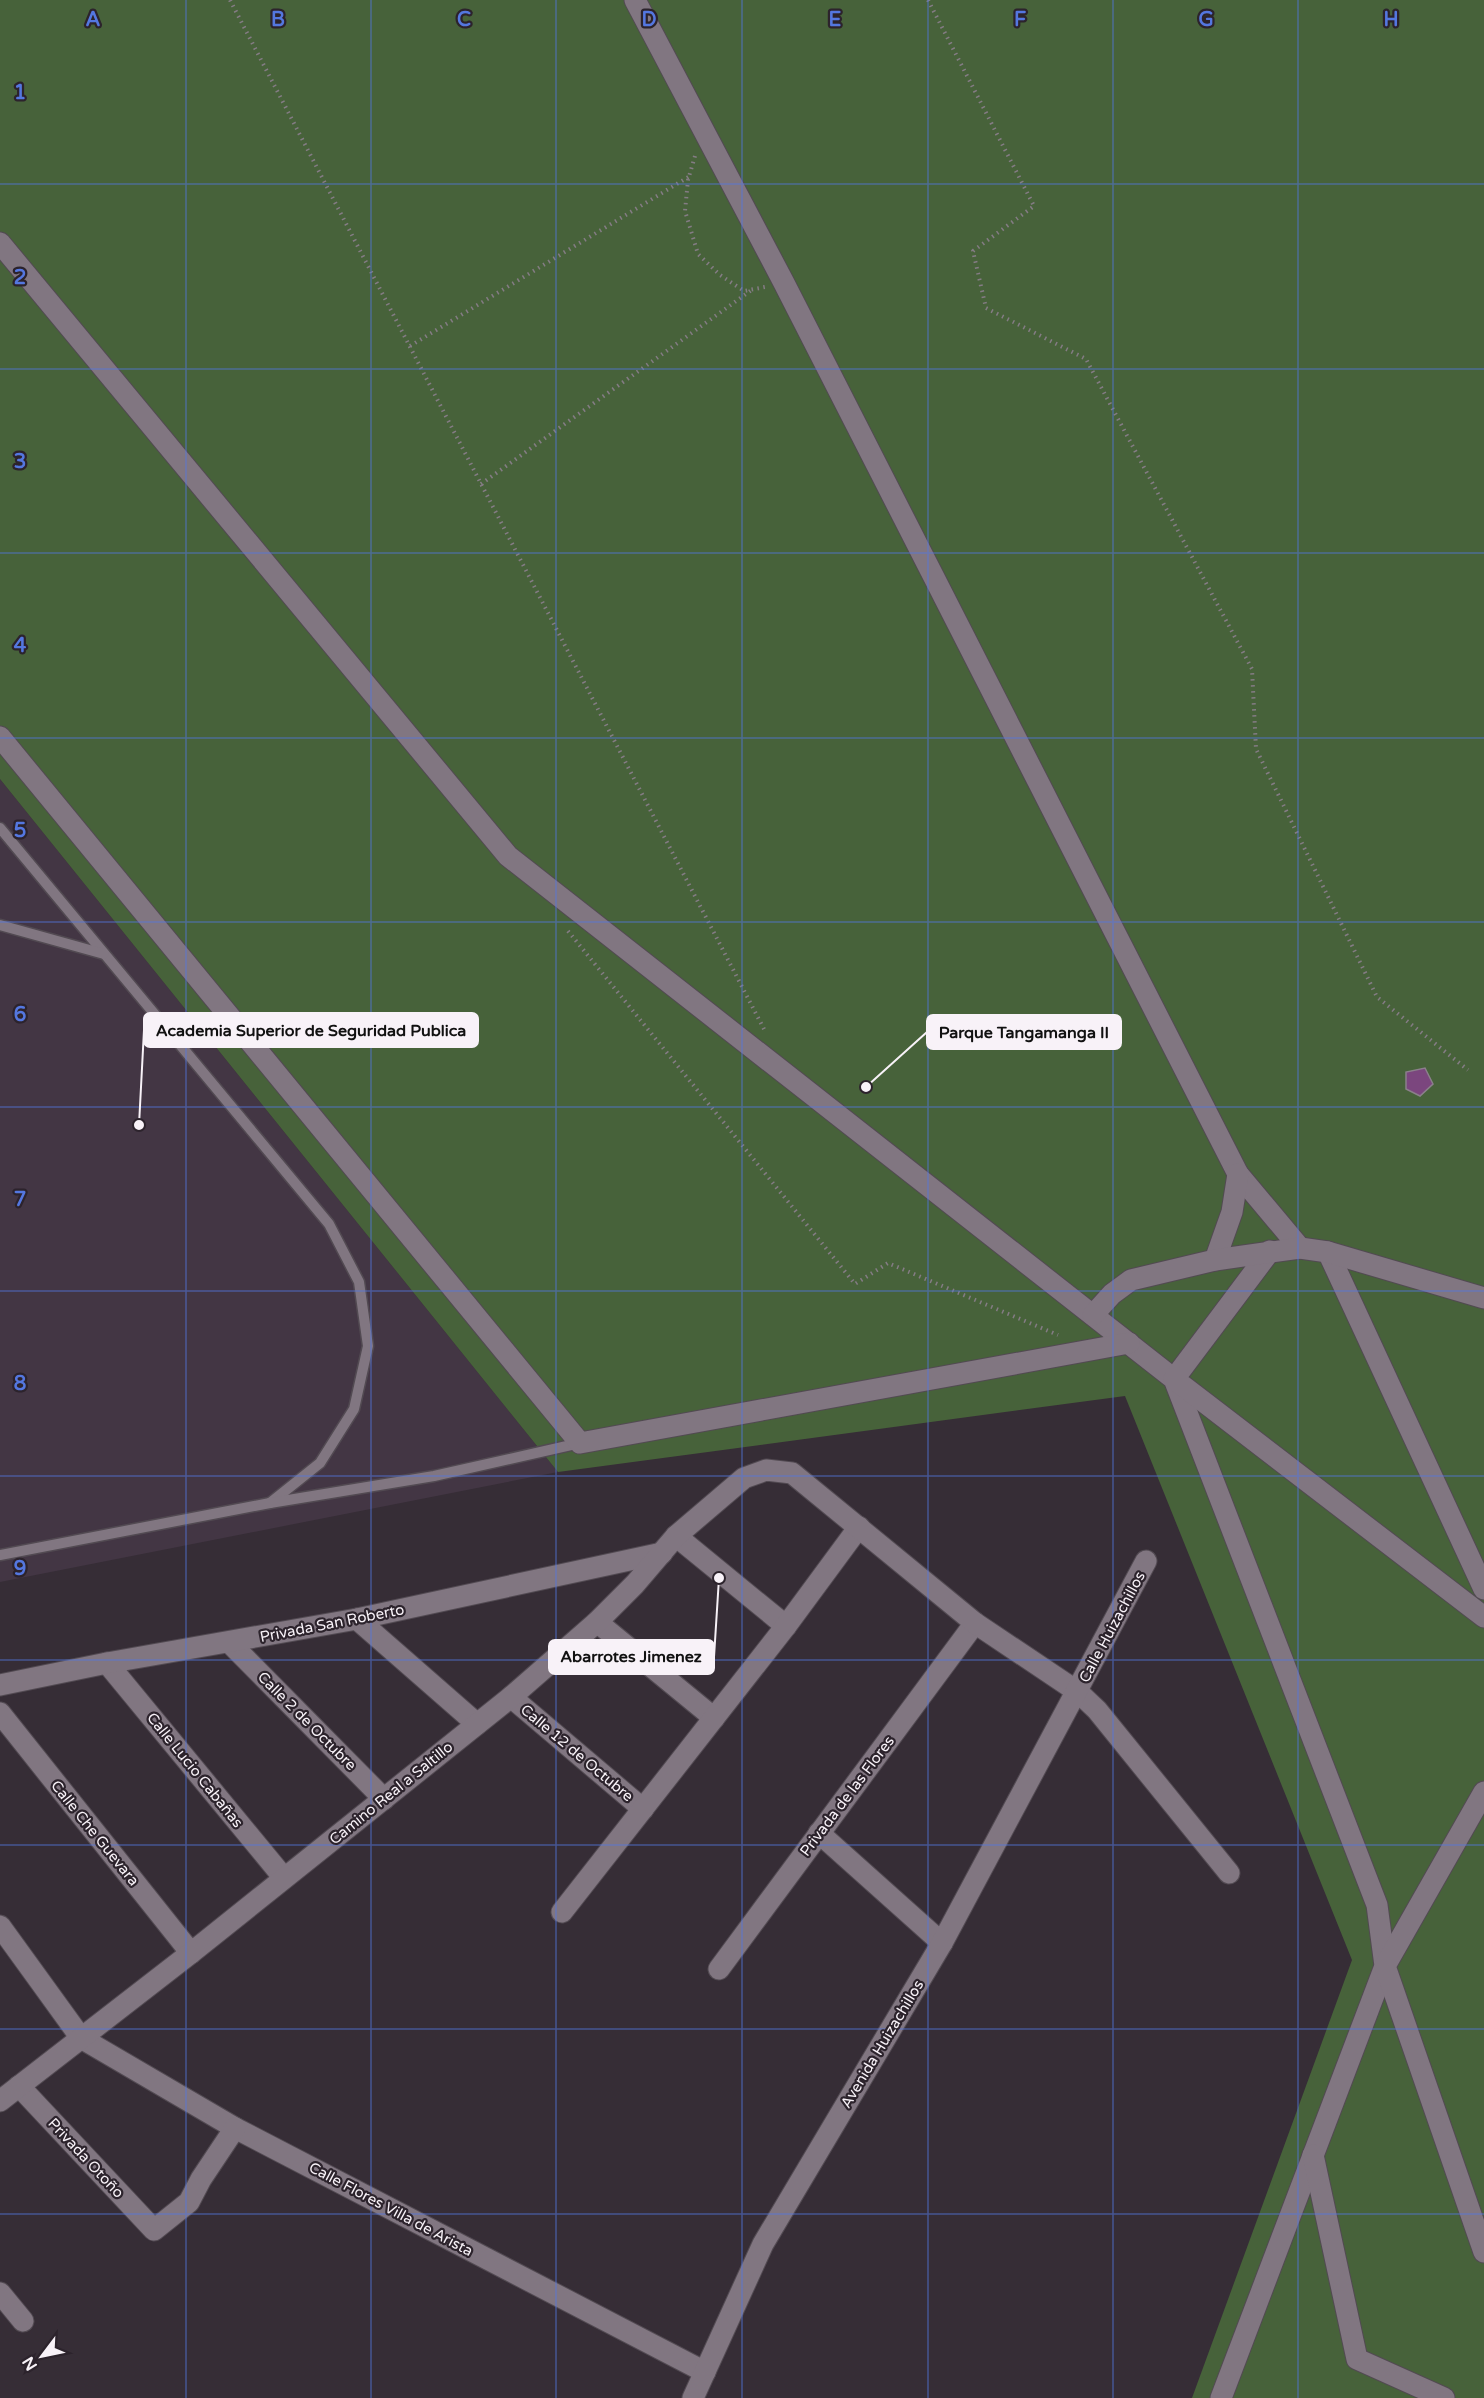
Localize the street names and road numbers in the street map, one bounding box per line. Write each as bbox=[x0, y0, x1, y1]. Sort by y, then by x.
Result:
street label: Calle Huizachillos bbox=[1075, 1568, 1149, 1686]
street label: Privada San Roberto bbox=[258, 1600, 406, 1646]
street label: Calle 2 de Octubre bbox=[254, 1668, 360, 1774]
street label: Calle 12 de Octubre bbox=[517, 1701, 637, 1805]
street label: Calle Lucio Cabañas bbox=[143, 1709, 247, 1831]
street label: Privada de las Flores bbox=[796, 1732, 898, 1860]
street label: Camino Real a Saltillo bbox=[326, 1738, 456, 1848]
street label: Calle Che Guevara bbox=[47, 1777, 143, 1889]
street label: Avenida Huizachillos bbox=[837, 1977, 927, 2111]
street label: Privada Otoño bbox=[44, 2114, 128, 2202]
street label: Calle Flores Villa de Arista bbox=[306, 2158, 476, 2260]

